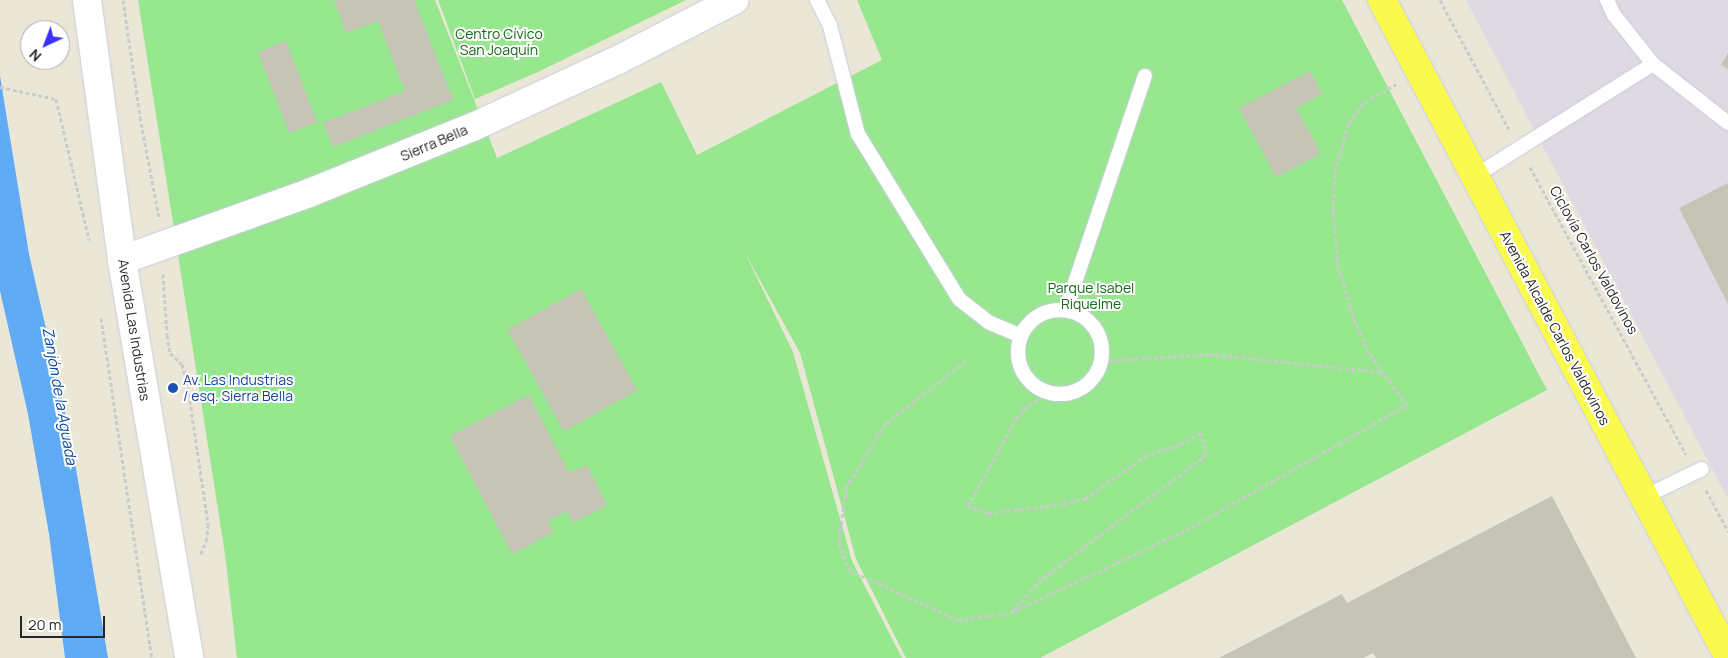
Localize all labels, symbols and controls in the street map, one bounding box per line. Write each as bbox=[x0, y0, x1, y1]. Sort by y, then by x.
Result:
north arrow bbox=[20, 20, 70, 70]
park label: Centro Cívico San Joaquín bbox=[455, 26, 543, 58]
text: N bbox=[25, 45, 45, 66]
street label: Sierra Bella bbox=[398, 121, 470, 165]
street label: Ciclovía Carlos Valdovinos bbox=[1546, 183, 1642, 337]
street label: Avenida Alcalde Carlos Valdovinos bbox=[1497, 228, 1613, 428]
street label: Avenida Las Industrias bbox=[115, 258, 153, 402]
park label: Parque Isabel Riquelme bbox=[1048, 280, 1134, 312]
water label: Zanjón de la Aguada bbox=[39, 326, 81, 466]
place label: Av. Las Industrias / esq. Sierra Bella bbox=[183, 372, 293, 404]
marker: Av. Las Industrias / esq. Sierra Bella bbox=[167, 382, 179, 394]
scale bar bbox=[22, 606, 108, 638]
text: 20 m bbox=[28, 614, 61, 635]

